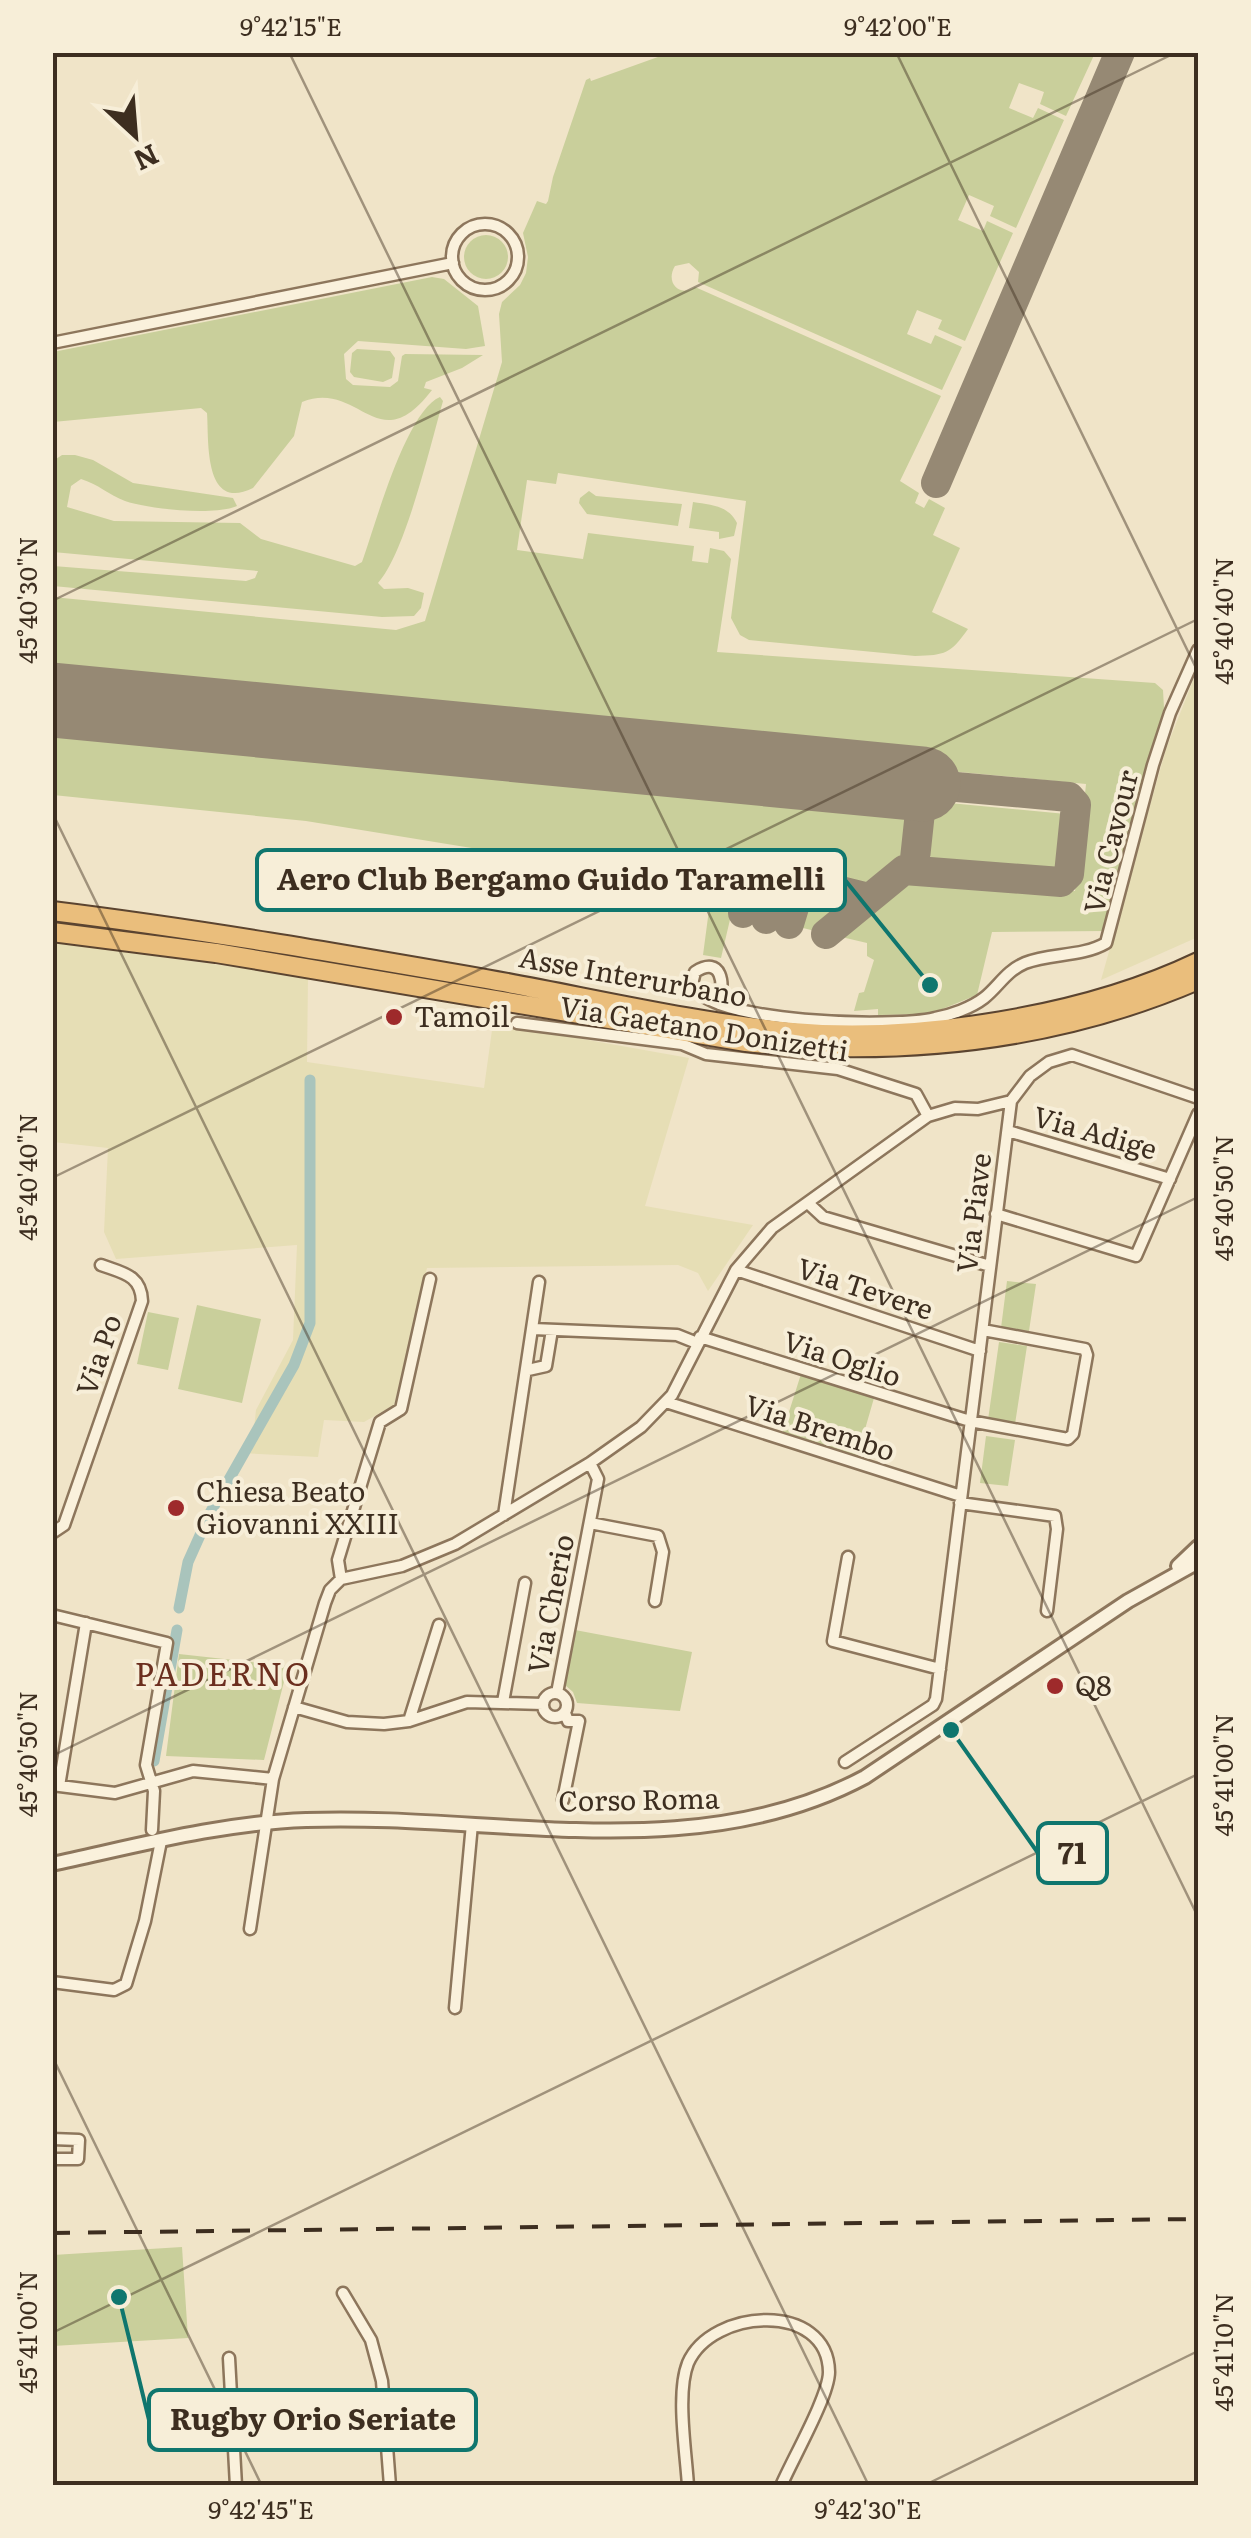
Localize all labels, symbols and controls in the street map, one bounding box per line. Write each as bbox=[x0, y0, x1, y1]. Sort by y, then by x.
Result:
text: 9°42'15"E bbox=[240, 7, 342, 44]
text: 9°42'00"E bbox=[844, 7, 952, 44]
north arrow bbox=[85, 85, 185, 185]
text: N bbox=[127, 135, 167, 183]
text: 45°40'30"N bbox=[8, 536, 45, 664]
text: 45°40'40"N bbox=[1204, 557, 1241, 685]
street label: Via Cavour bbox=[1071, 765, 1147, 918]
callout: Aero Club Bergamo Guido Taramelli bbox=[257, 850, 845, 910]
text: Aero Club Bergamo Guido Taramelli bbox=[277, 855, 825, 899]
street label: Asse Interurbano bbox=[516, 934, 751, 1016]
street label: Via Gaetano Donizetti bbox=[557, 983, 852, 1071]
place label: Tamoil bbox=[414, 994, 510, 1036]
marker: Tamoil bbox=[383, 1006, 405, 1028]
street label: Via Adige bbox=[1029, 1093, 1162, 1169]
text: 45°40'40"N bbox=[8, 1113, 45, 1241]
text: 45°40'50"N bbox=[1204, 1135, 1241, 1261]
street label: Via Piave bbox=[944, 1150, 1000, 1275]
street label: Via Tevere bbox=[792, 1245, 939, 1329]
street label: Via Po bbox=[64, 1308, 131, 1401]
street label: Via Oglio bbox=[778, 1318, 907, 1396]
street label: Via Brembo bbox=[740, 1382, 901, 1470]
place label: Chiesa Beato Giovanni XXIII bbox=[196, 1469, 399, 1543]
marker: Chiesa Beato Giovanni XXIII bbox=[165, 1497, 187, 1519]
street label: Via Cherio bbox=[515, 1530, 583, 1677]
district label: PADERNO bbox=[134, 1648, 312, 1696]
place label: Q8 bbox=[1075, 1663, 1112, 1705]
marker: Q8 bbox=[1044, 1675, 1066, 1697]
text: 45°40'50"N bbox=[8, 1691, 45, 1817]
text: 45°41'00"N bbox=[1204, 1713, 1241, 1837]
street label: Corso Roma bbox=[558, 1776, 720, 1820]
callout: 71 bbox=[1038, 1823, 1107, 1883]
text: 71 bbox=[1057, 1829, 1087, 1873]
text: 45°41'00"N bbox=[8, 2270, 45, 2394]
text: 45°41'10"N bbox=[1204, 2293, 1241, 2411]
callout: Rugby Orio Seriate bbox=[149, 2390, 476, 2450]
text: Rugby Orio Seriate bbox=[170, 2395, 456, 2439]
text: 9°42'45"E bbox=[208, 2490, 314, 2527]
text: 9°42'30"E bbox=[814, 2490, 922, 2527]

